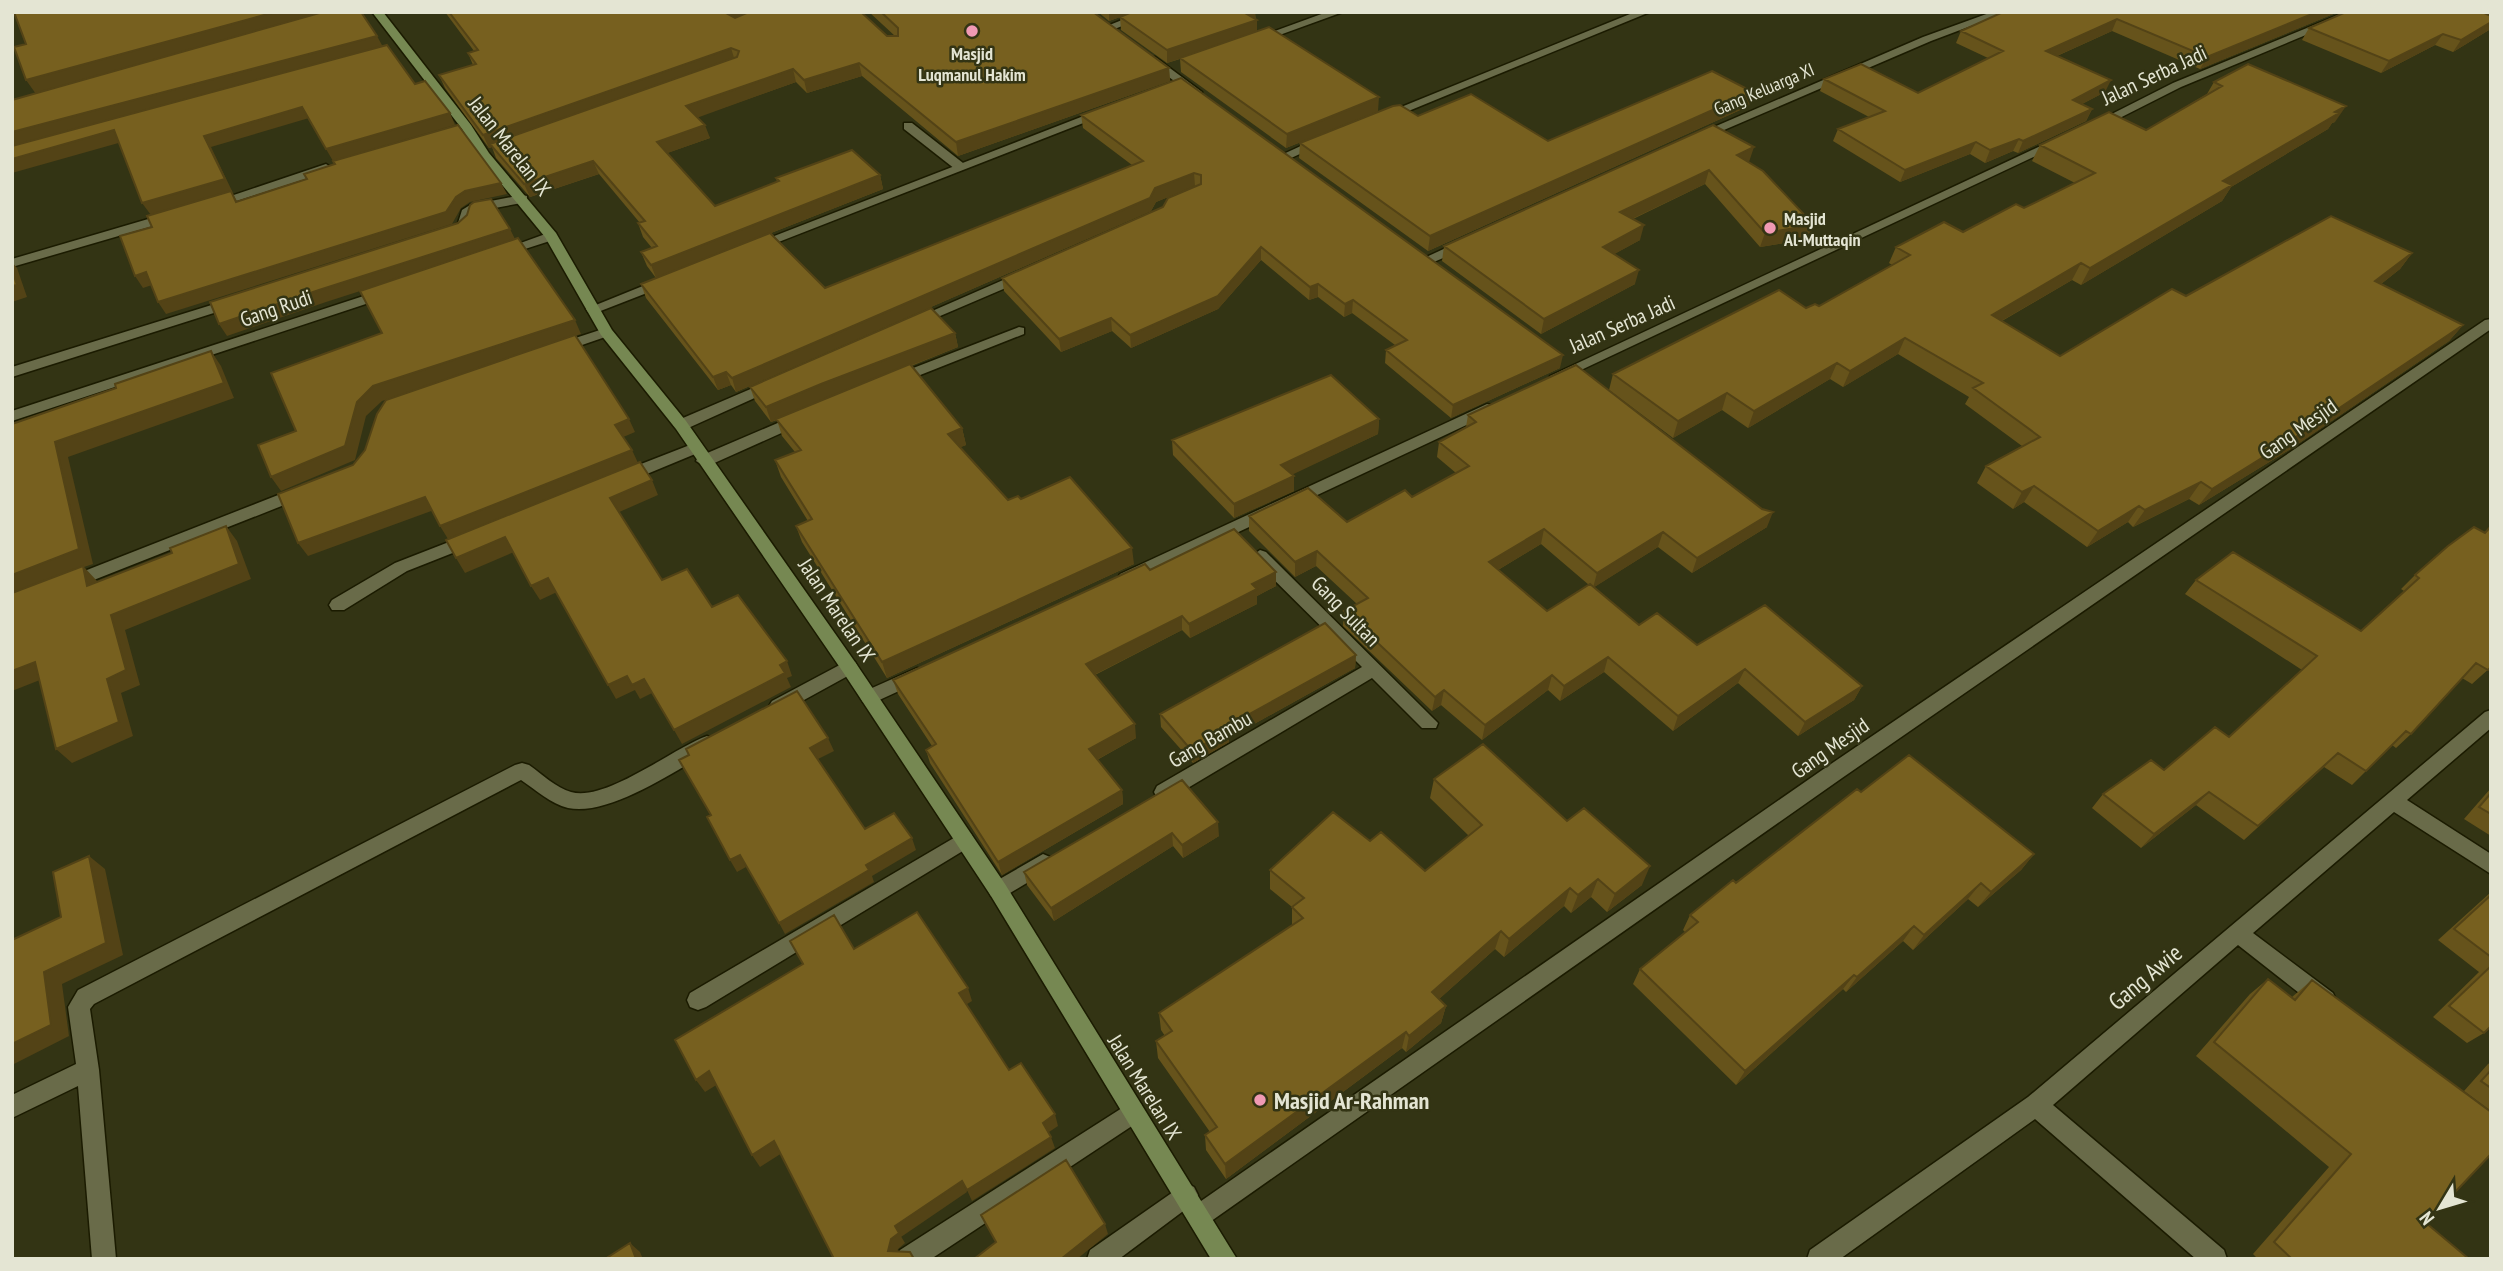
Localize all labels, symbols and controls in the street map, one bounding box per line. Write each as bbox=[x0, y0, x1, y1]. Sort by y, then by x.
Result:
marker: Masjid Luqmanul Hakim bbox=[964, 23, 980, 39]
street label: Jalan Serba Jadi bbox=[2096, 39, 2211, 112]
place label: Masjid Luqmanul Hakim bbox=[918, 42, 1026, 86]
street label: Gang Keluarga XI bbox=[1710, 58, 1818, 120]
street label: Jalan Marelan IX bbox=[462, 90, 558, 202]
place label: Masjid Al-Muttaqin bbox=[1783, 207, 1861, 251]
marker: Masjid Al-Muttaqin bbox=[1762, 220, 1778, 236]
street label: Gang Rudi bbox=[236, 283, 316, 333]
street label: Jalan Serba Jadi bbox=[1564, 289, 1679, 360]
street label: Gang Mesjid bbox=[2254, 392, 2342, 466]
street label: Jalan Marelan IX bbox=[792, 552, 882, 667]
street label: Gang Sultan bbox=[1306, 570, 1386, 652]
street label: Gang Bambu bbox=[1164, 704, 1256, 774]
street label: Gang Mesjid bbox=[1786, 711, 1874, 785]
street label: Gang Awie bbox=[2102, 937, 2188, 1017]
street label: Jalan Marelan IX bbox=[1101, 1029, 1188, 1145]
place label: Masjid Ar-Rahman bbox=[1274, 1085, 1429, 1116]
marker: Masjid Ar-Rahman bbox=[1252, 1092, 1268, 1108]
north arrow bbox=[2405, 1173, 2475, 1243]
text: N bbox=[2414, 1207, 2439, 1230]

